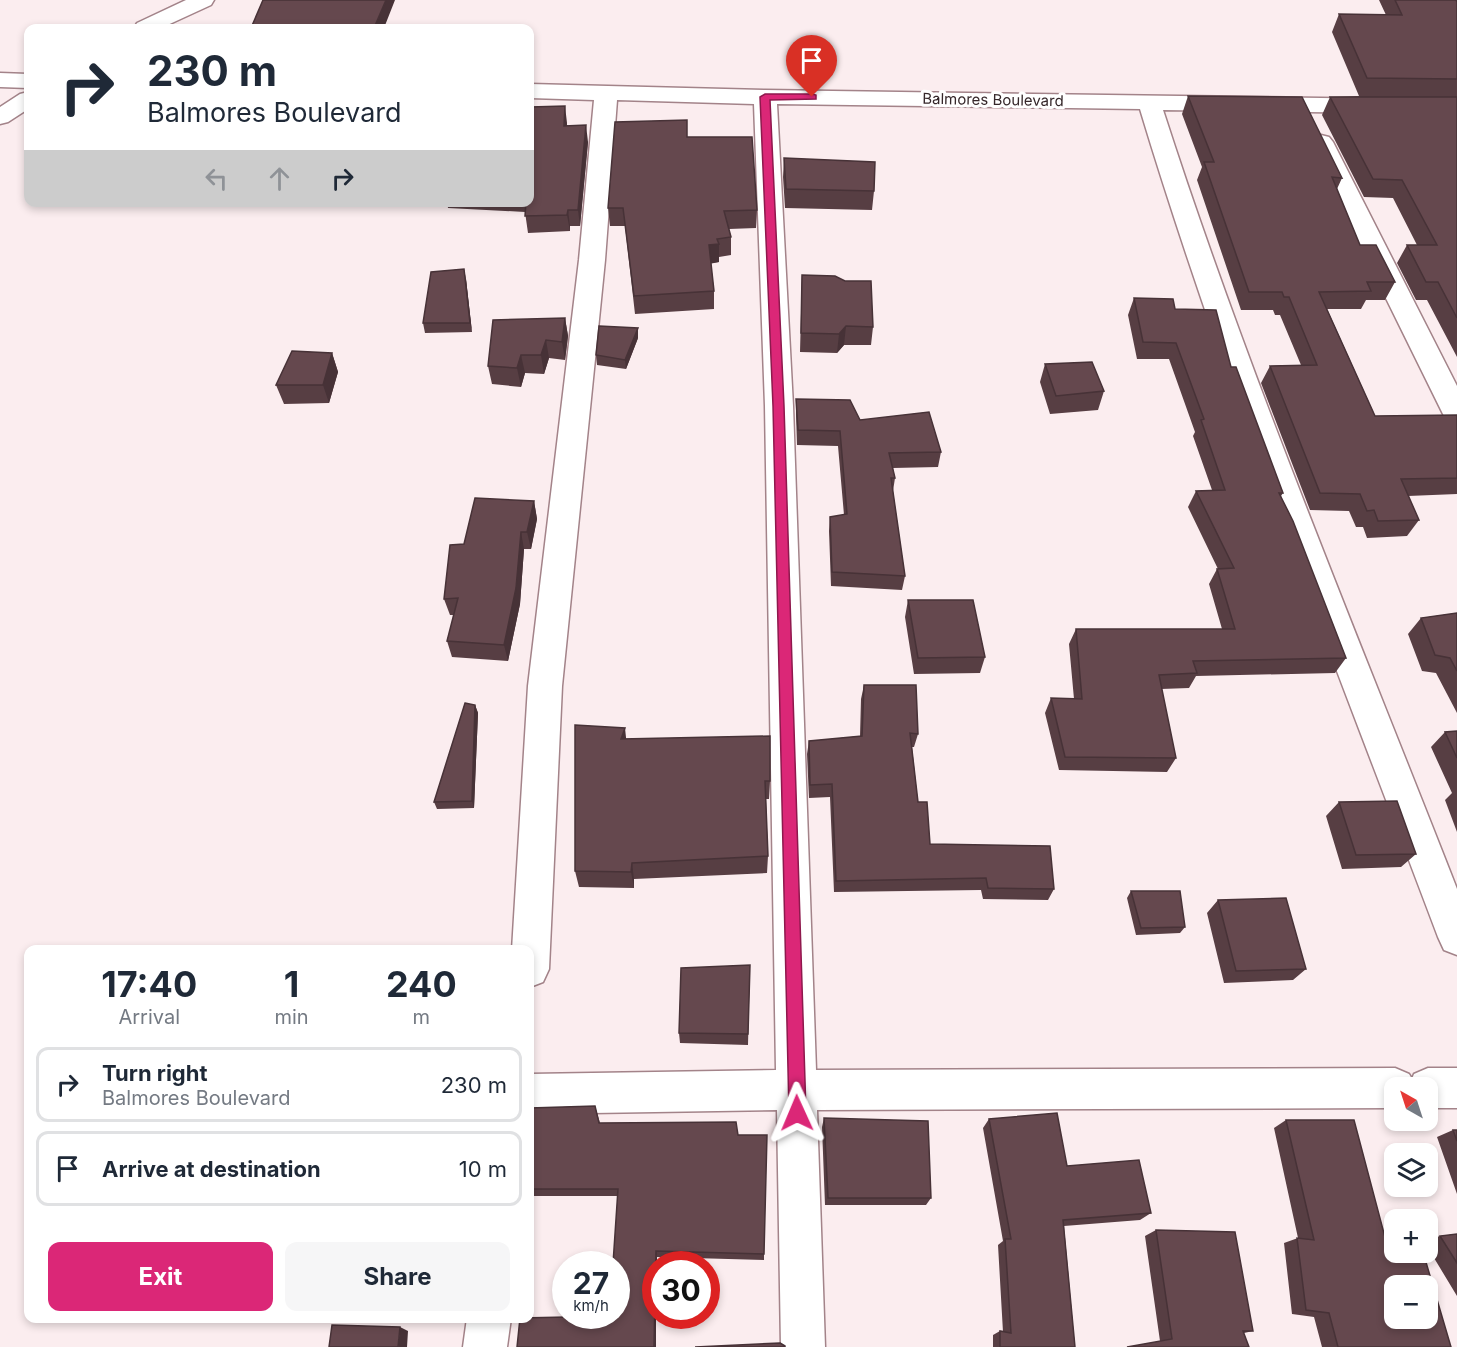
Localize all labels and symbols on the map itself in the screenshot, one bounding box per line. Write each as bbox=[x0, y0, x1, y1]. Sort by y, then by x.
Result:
pin bbox=[786, 35, 837, 97]
street label: Balmores Boulevard bbox=[922, 89, 1064, 110]
north arrow bbox=[1384, 1077, 1438, 1131]
position arrow bbox=[765, 1081, 829, 1145]
speed limit sign: 30 bbox=[642, 1251, 720, 1329]

